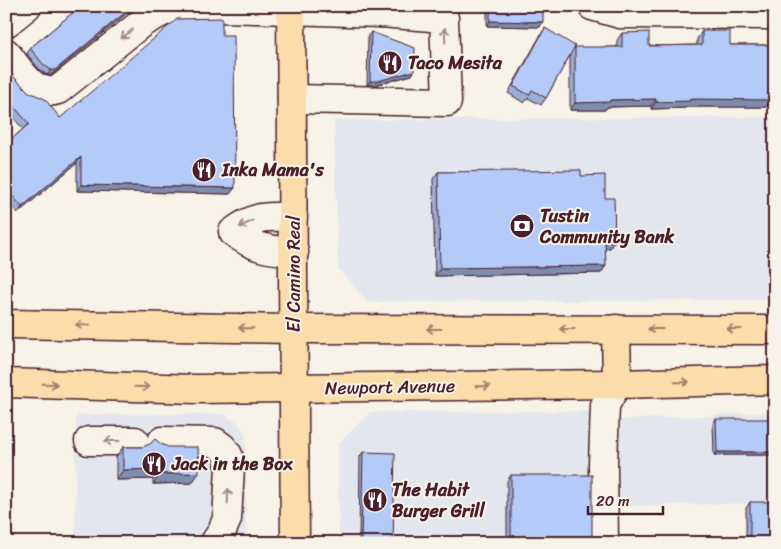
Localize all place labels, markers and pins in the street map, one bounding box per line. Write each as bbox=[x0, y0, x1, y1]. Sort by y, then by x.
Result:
place label: Taco Mesita bbox=[408, 47, 503, 79]
restaurant icon: Taco Mesita bbox=[377, 50, 403, 76]
place label: Inka Mama's bbox=[221, 154, 324, 186]
restaurant icon: Inka Mama's bbox=[191, 157, 217, 183]
place label: Tustin Community Bank bbox=[539, 200, 674, 253]
bank icon: Tustin Community Bank bbox=[509, 213, 535, 239]
place label: Jack in the Box bbox=[171, 448, 293, 480]
restaurant icon: Jack in the Box bbox=[141, 451, 167, 477]
place label: The Habit Burger Grill bbox=[392, 474, 485, 527]
restaurant icon: The Habit Burger Grill bbox=[362, 487, 388, 513]

